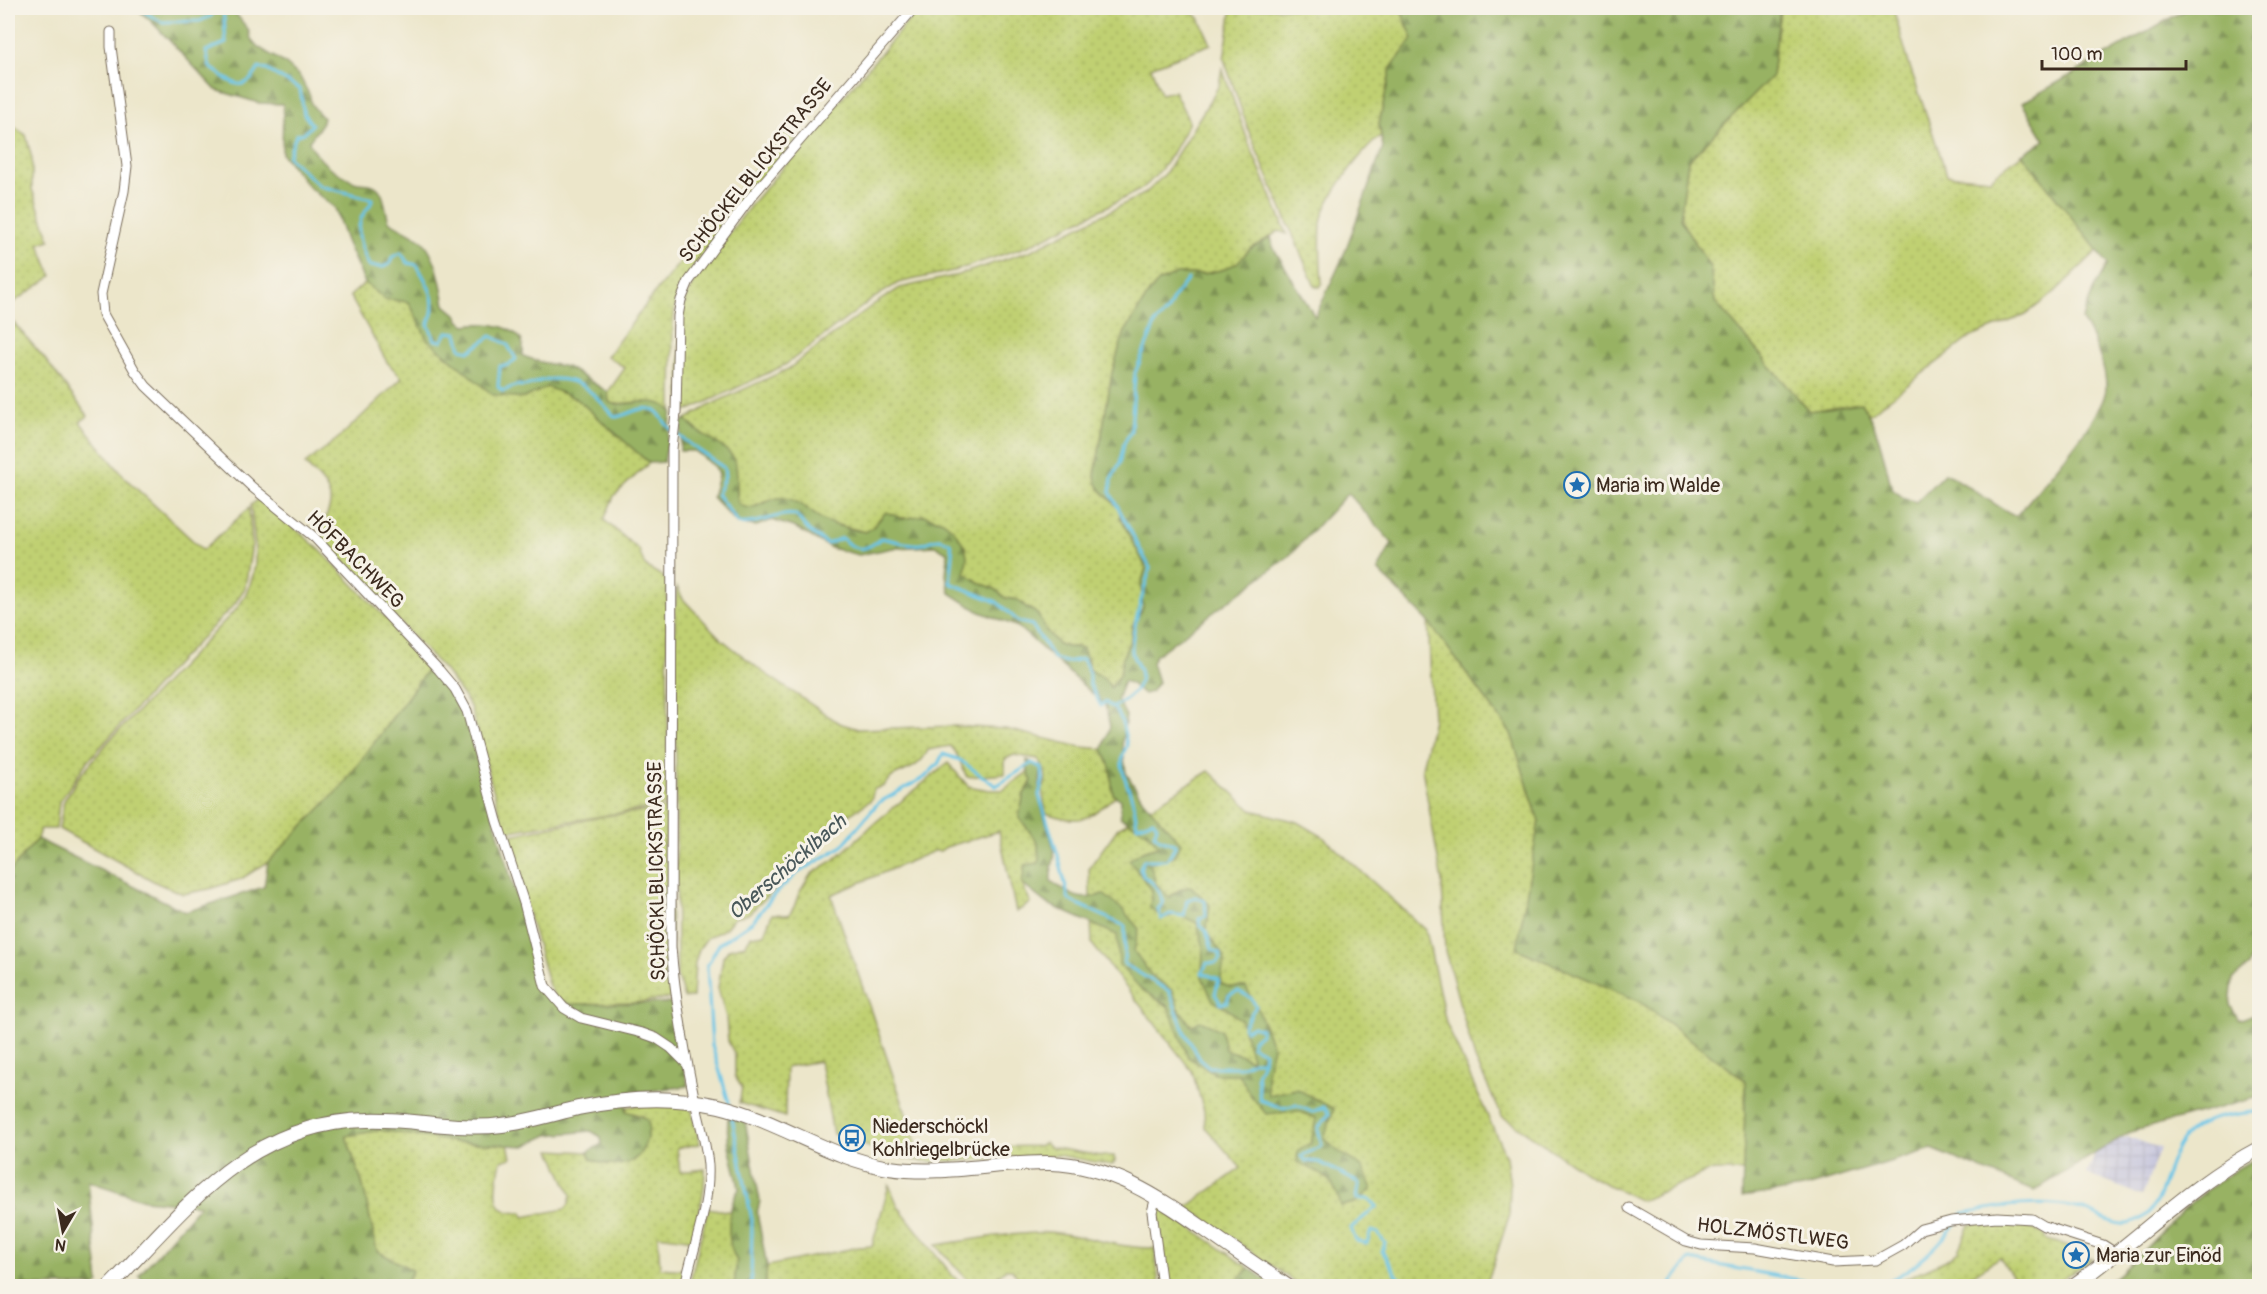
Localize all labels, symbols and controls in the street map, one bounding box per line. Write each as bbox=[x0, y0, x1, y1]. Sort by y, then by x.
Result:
scale bar bbox=[2042, 33, 2186, 71]
text: 100 m bbox=[2051, 43, 2103, 66]
street label: SCHÖCKELBLICKSTRASSE bbox=[673, 73, 837, 268]
place icon: Maria im Walde bbox=[1562, 470, 1592, 500]
place label: Maria im Walde bbox=[1596, 473, 1720, 498]
street label: HÖFBACHWEG bbox=[301, 505, 410, 614]
street label: SCHÖCKLBLICKSTRASSE bbox=[642, 761, 671, 981]
water label: Oberschöcklbach bbox=[723, 808, 853, 926]
place label: Niederschöckl Kohlriegelbrücke bbox=[872, 1114, 1010, 1162]
bus stop icon: Niederschöckl Kohlriegelbrücke bbox=[837, 1123, 867, 1153]
north arrow bbox=[33, 1201, 93, 1261]
street label: HOLZMÖSTLWEG bbox=[1696, 1212, 1850, 1255]
text: N bbox=[53, 1234, 68, 1256]
place icon: Maria zur Einöd bbox=[2061, 1240, 2091, 1270]
place label: Maria zur Einöd bbox=[2096, 1243, 2222, 1268]

